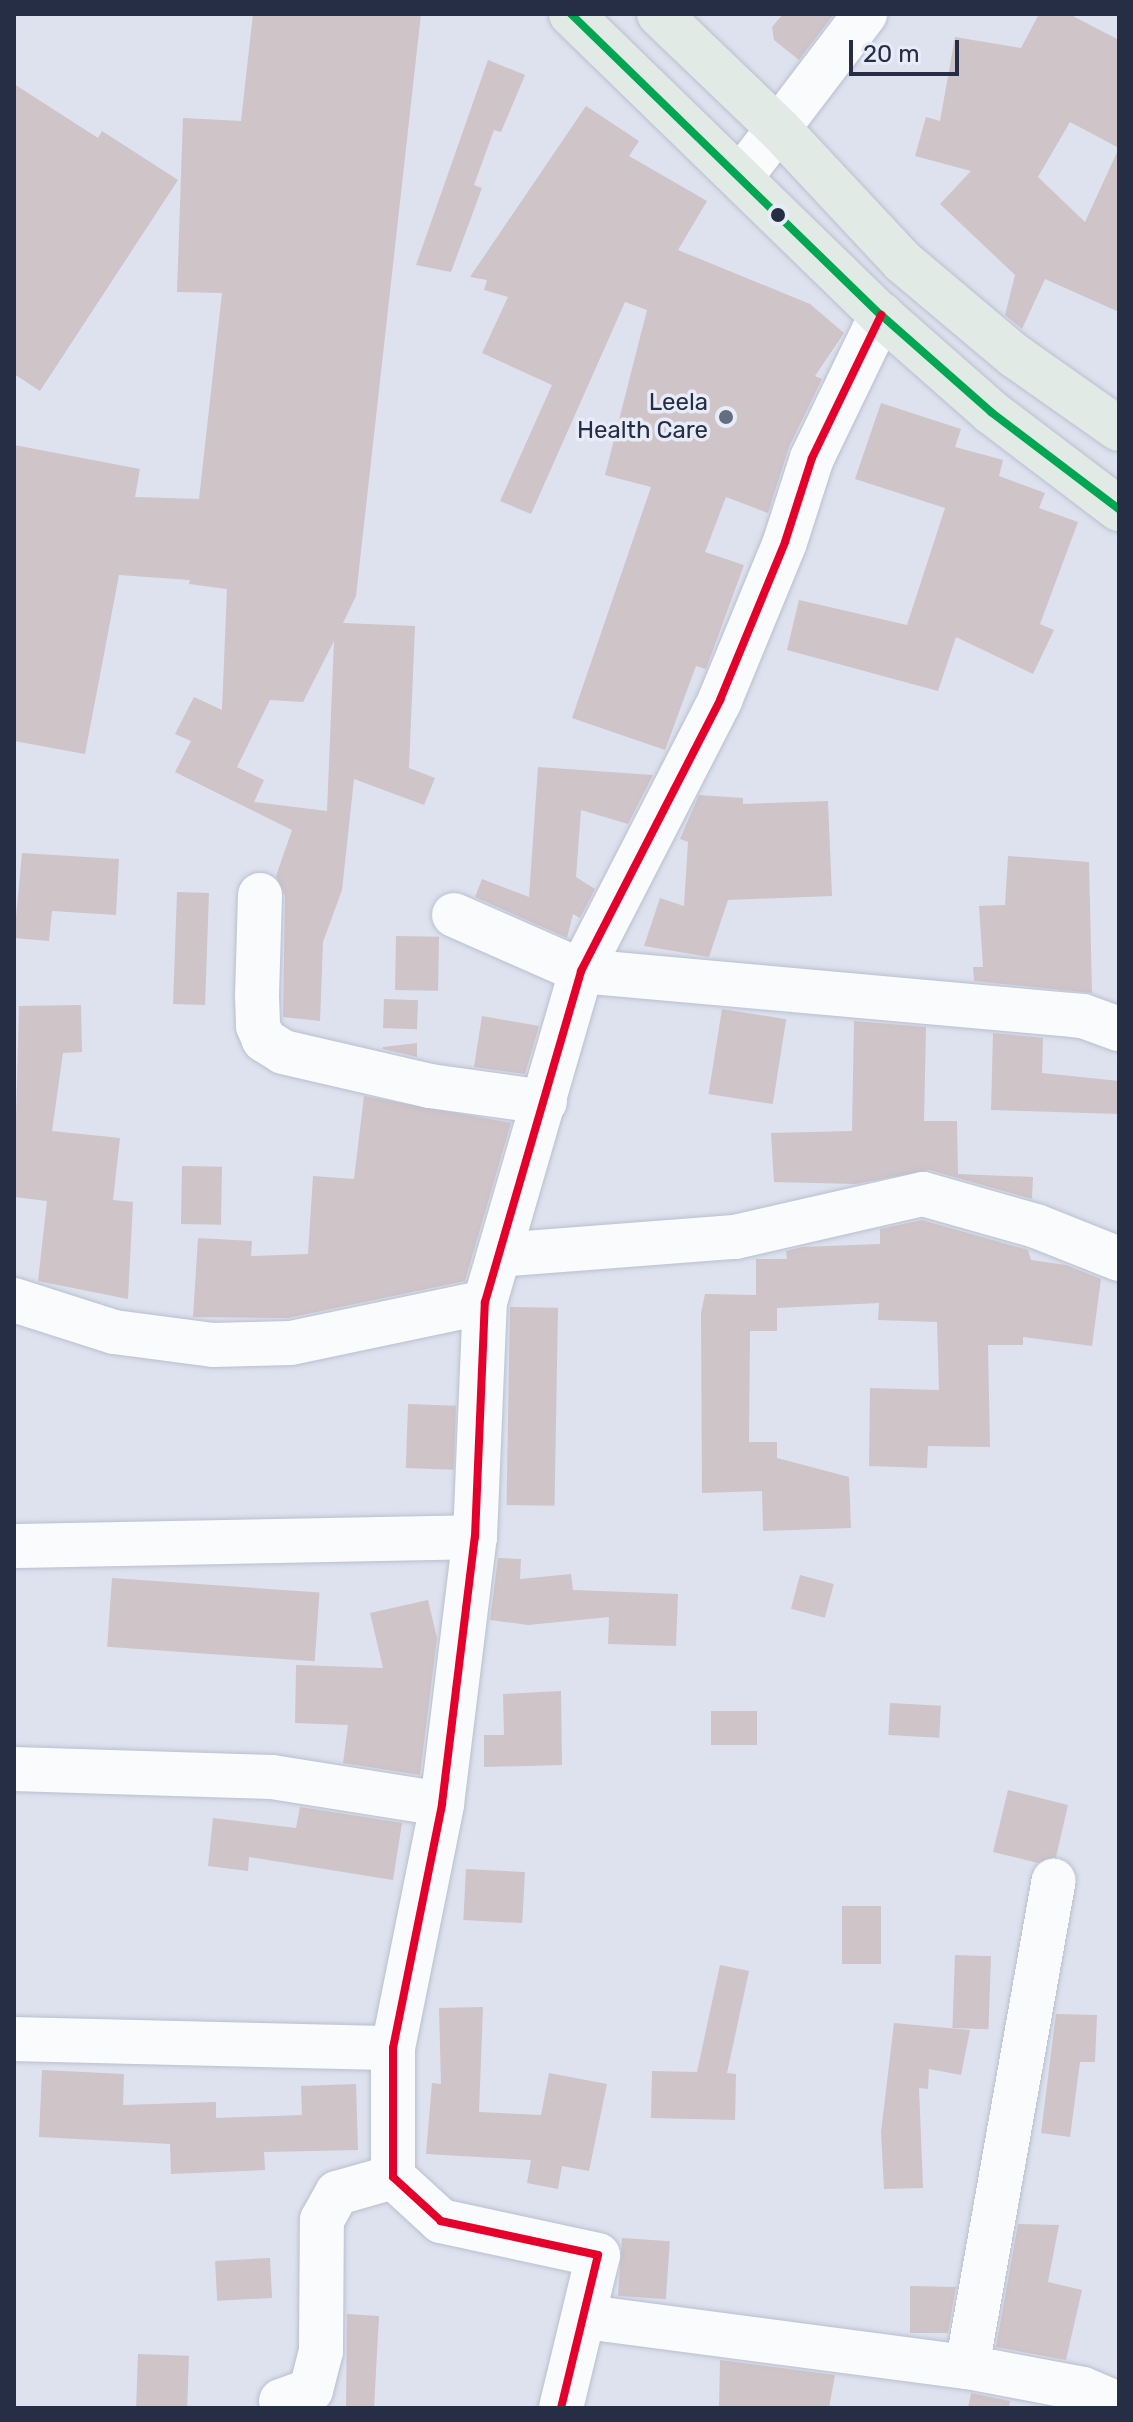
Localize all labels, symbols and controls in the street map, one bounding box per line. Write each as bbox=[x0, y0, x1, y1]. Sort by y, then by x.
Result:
scale bar bbox=[853, 24, 963, 74]
text: 20 m bbox=[863, 40, 920, 68]
unlabelled marker bbox=[770, 207, 786, 223]
place label: Leela Health Care bbox=[577, 389, 708, 445]
marker: Leela Health Care bbox=[715, 406, 737, 428]

